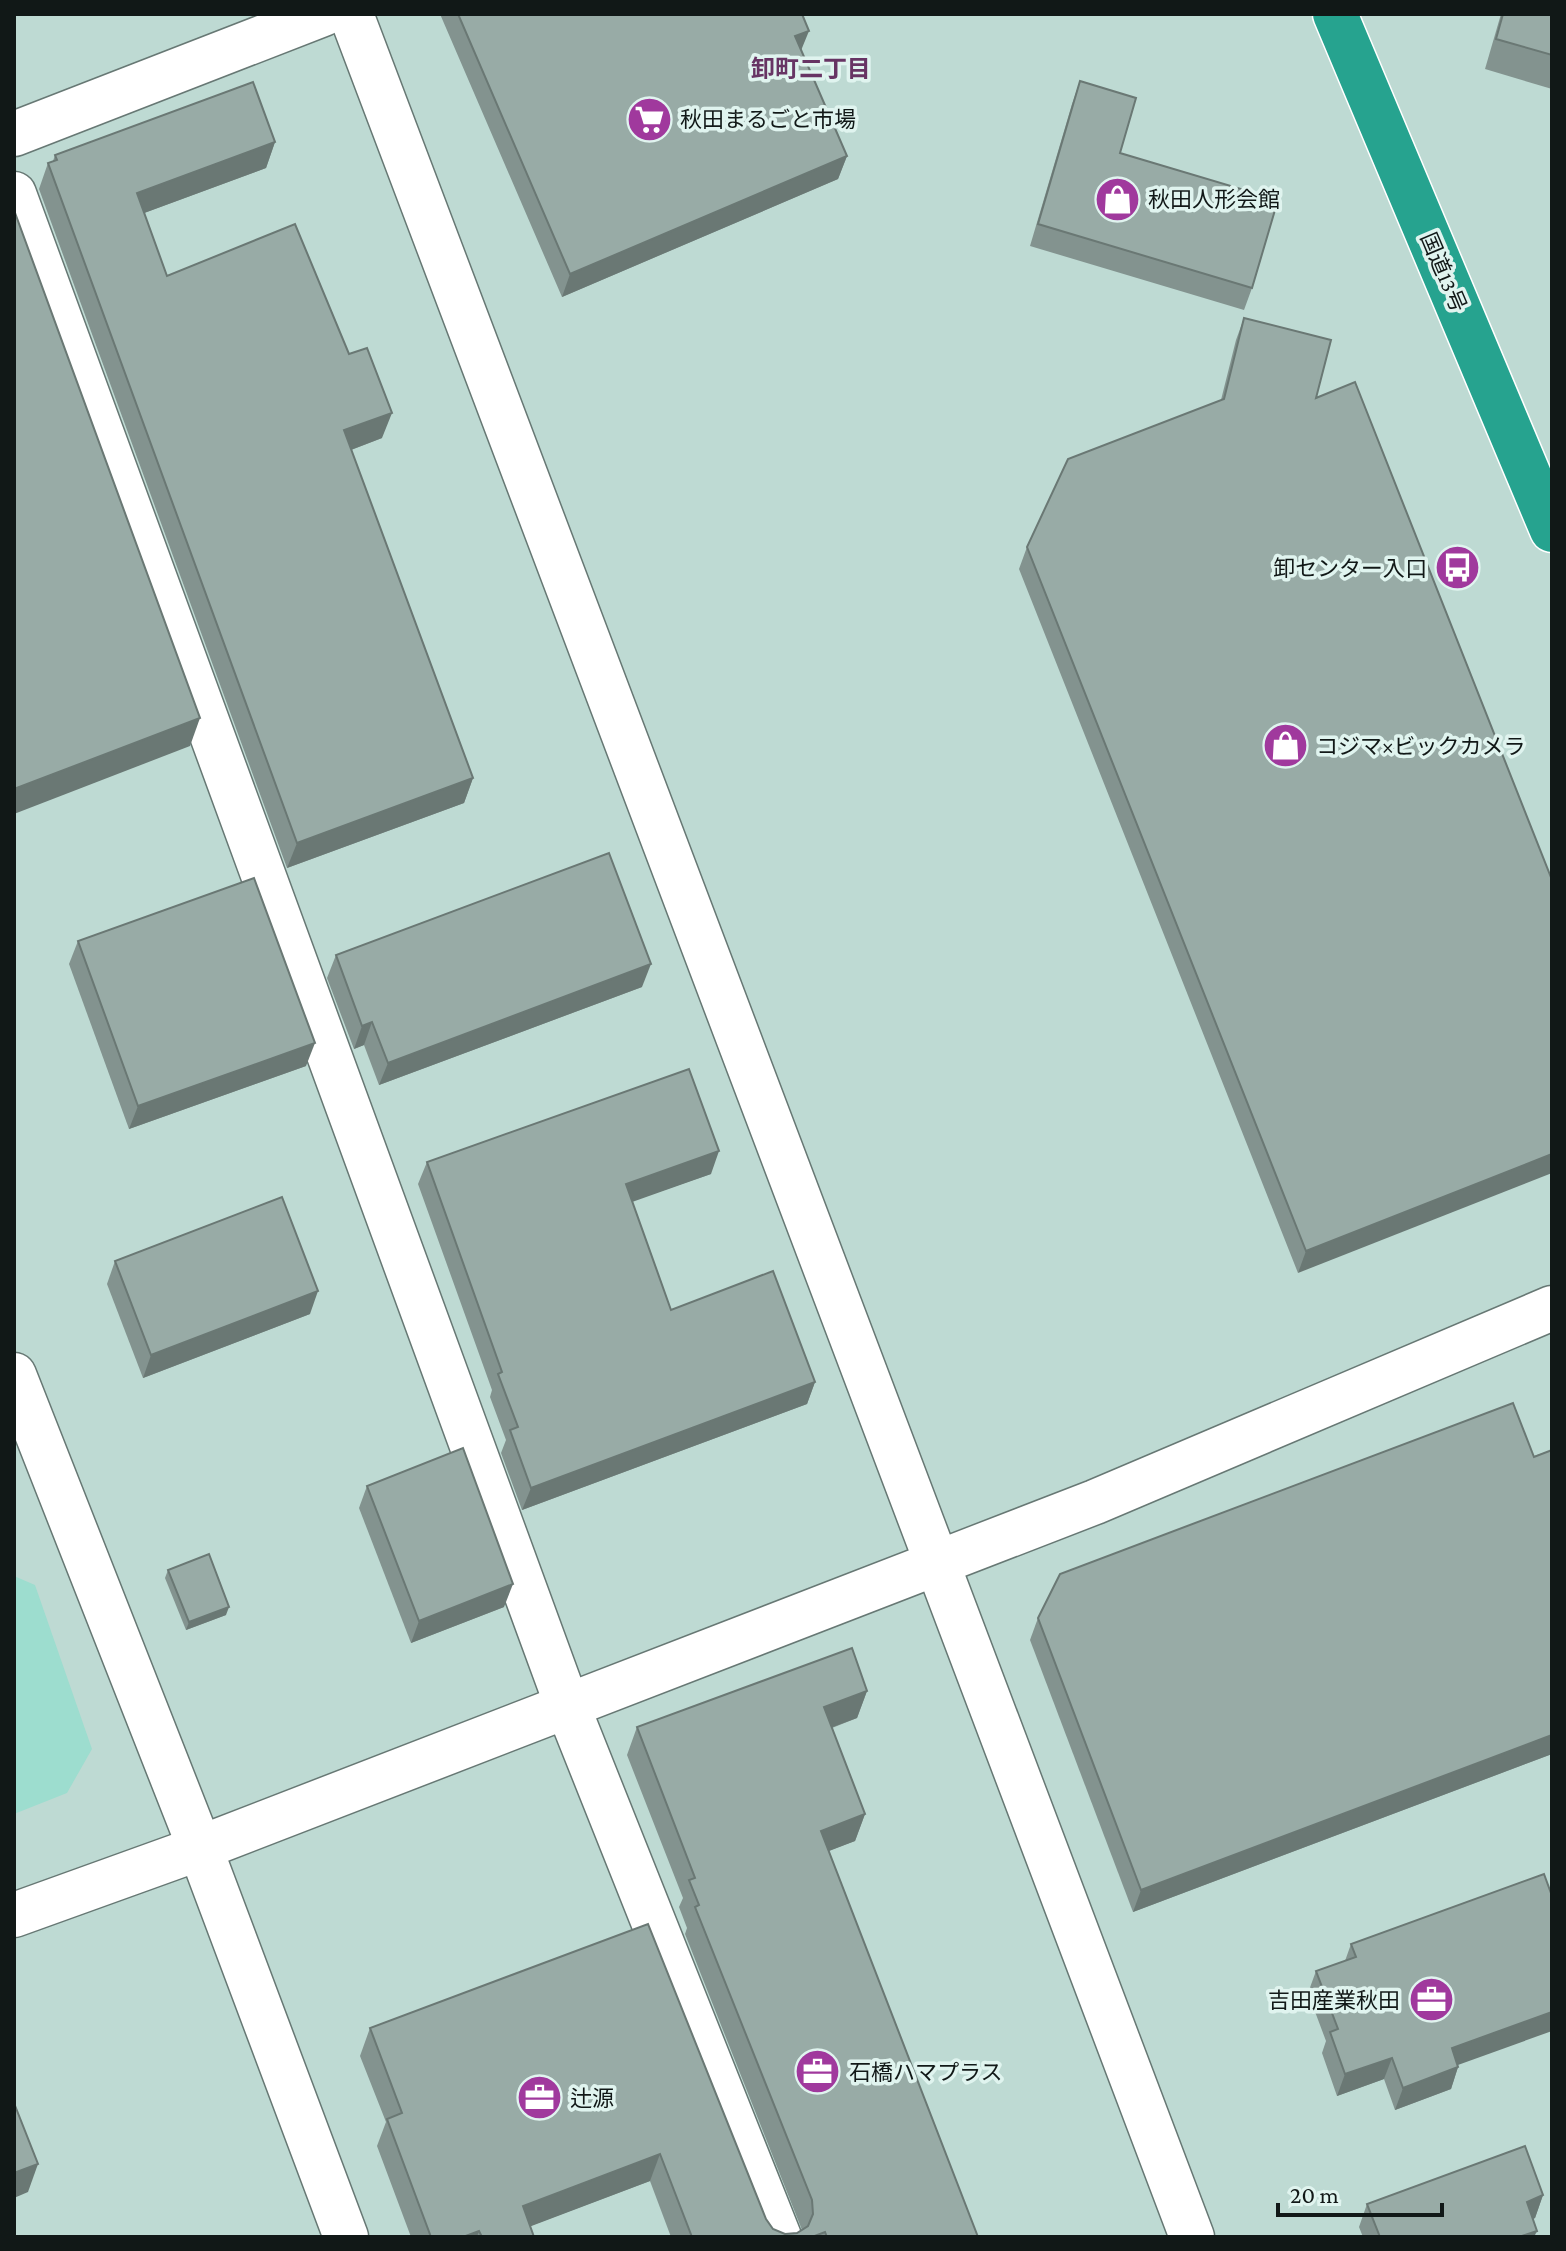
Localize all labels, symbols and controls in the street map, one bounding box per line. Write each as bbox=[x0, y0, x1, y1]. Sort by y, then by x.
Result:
district label: 卸町二丁目 bbox=[751, 55, 871, 82]
supermarket icon: 秋田まるごと市場 bbox=[625, 95, 673, 143]
place label: 秋田まるごと市場 bbox=[680, 107, 856, 132]
shop icon: 秋田人形会館 bbox=[1093, 175, 1141, 223]
place label: 秋田人形会館 bbox=[1148, 187, 1280, 212]
street label: 国道13号 bbox=[1416, 229, 1471, 316]
bus stop icon: 卸センター入口 bbox=[1434, 544, 1482, 592]
place label: 卸センター入口 bbox=[1273, 556, 1427, 581]
shop icon: コジマ×ビックカメラ bbox=[1261, 722, 1309, 770]
place label: コジマ×ビックカメラ bbox=[1316, 734, 1526, 759]
office icon: 吉田産業秋田 bbox=[1407, 1976, 1455, 2024]
place label: 吉田産業秋田 bbox=[1268, 1988, 1400, 2013]
office icon: 石橋ハマプラス bbox=[794, 2048, 842, 2096]
place label: 石橋ハマプラス bbox=[849, 2060, 1003, 2085]
office icon: 辻源 bbox=[515, 2074, 563, 2122]
place label: 辻源 bbox=[570, 2086, 614, 2111]
scale bar bbox=[1278, 2167, 1442, 2217]
text: 20 m bbox=[1290, 2181, 1339, 2208]

